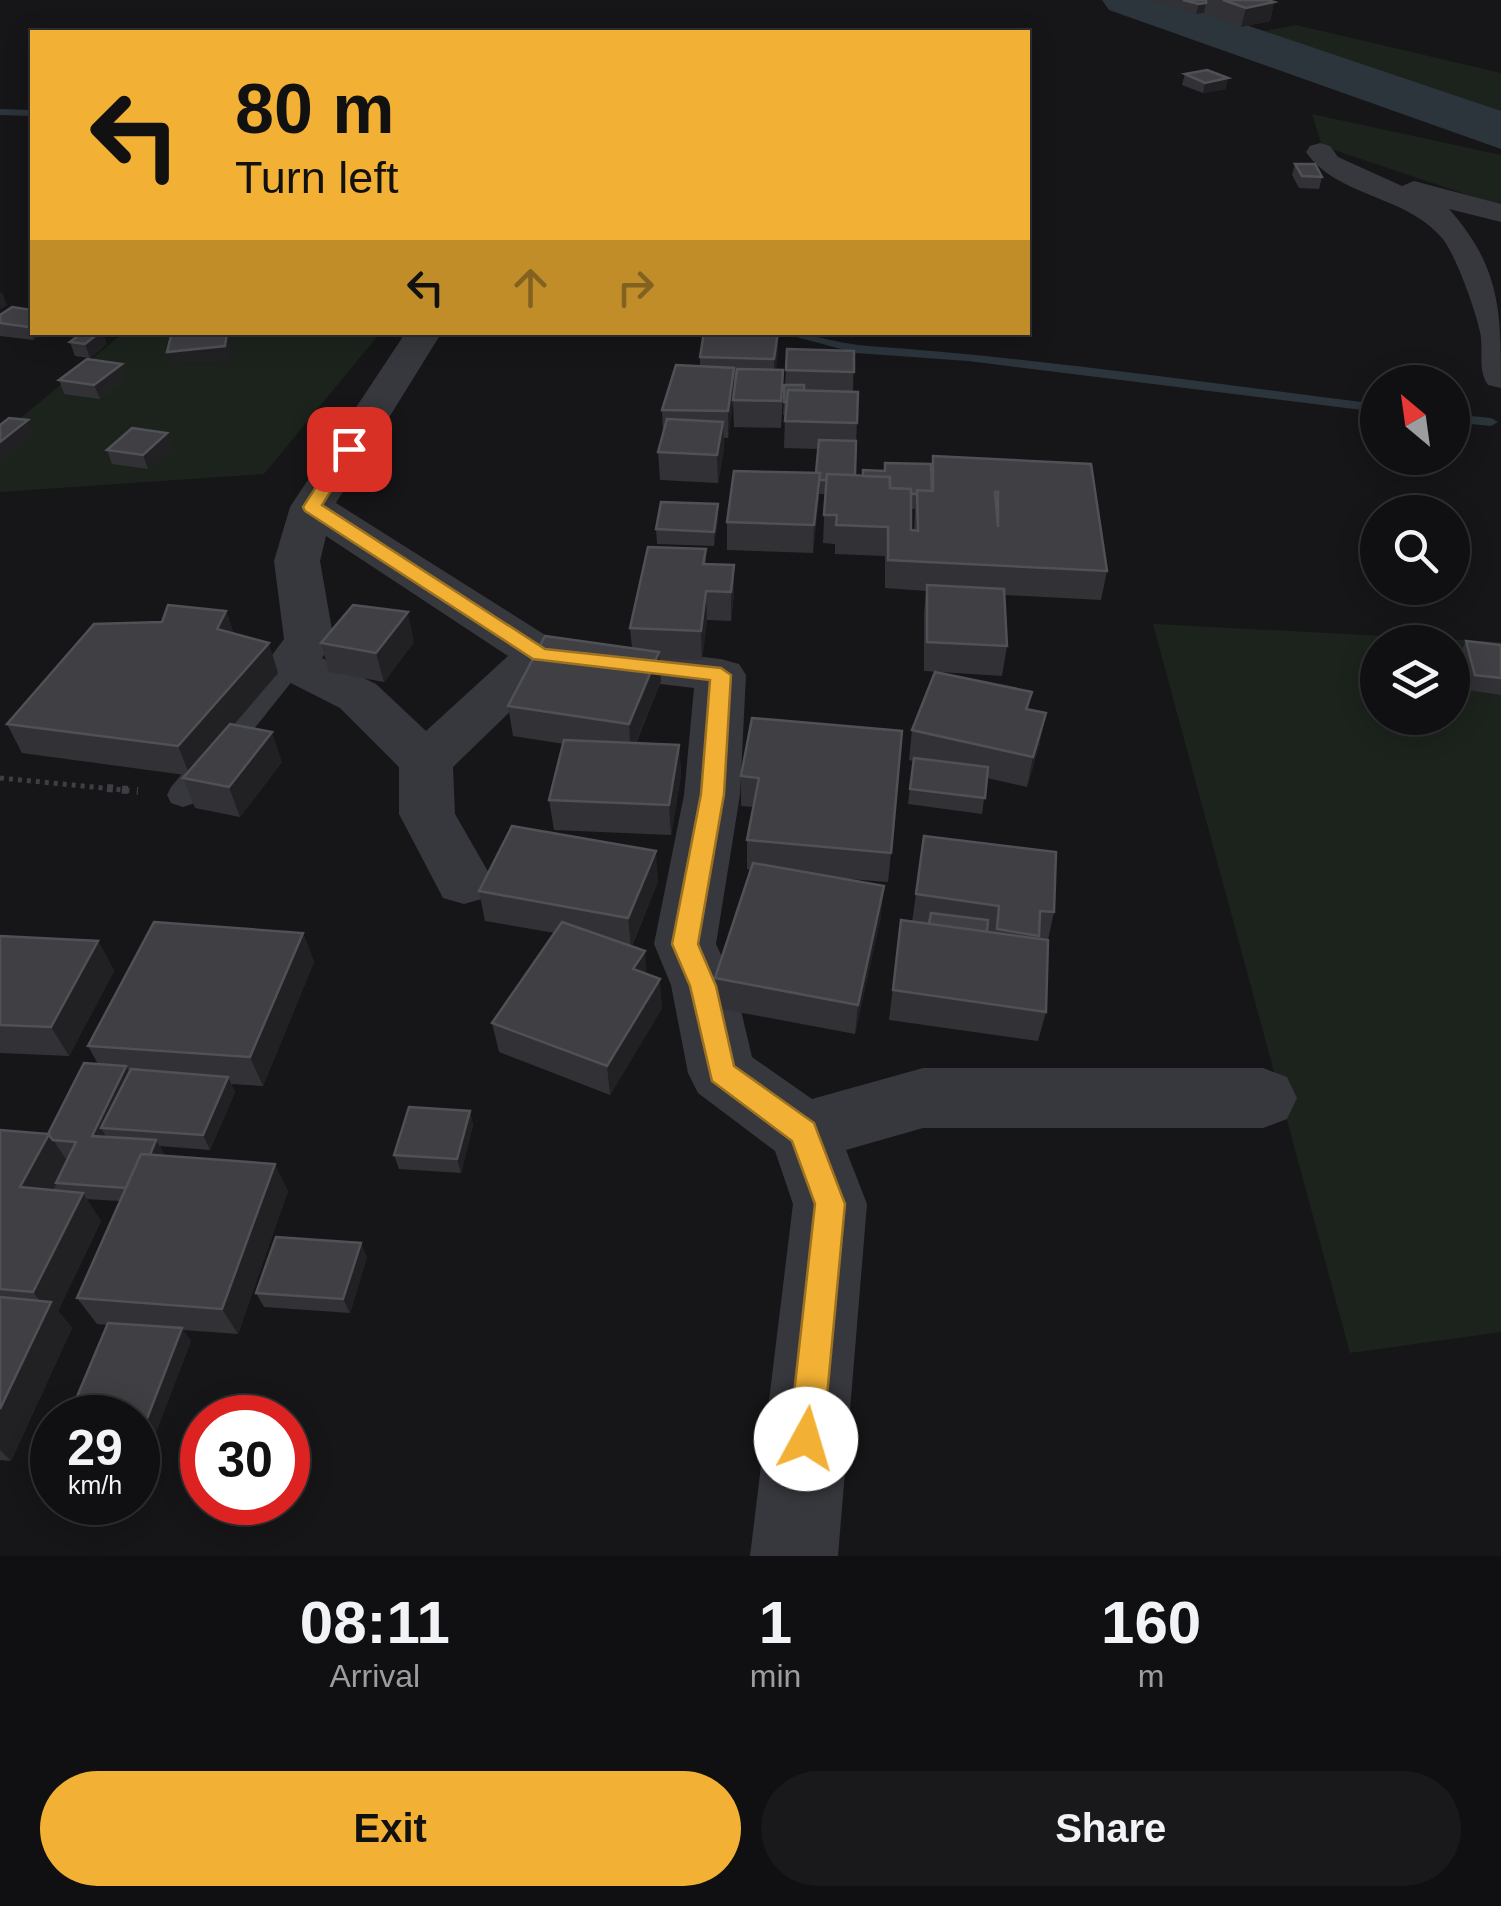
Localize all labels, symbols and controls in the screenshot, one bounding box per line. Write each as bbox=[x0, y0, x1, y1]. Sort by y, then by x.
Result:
icon: left bbox=[70, 70, 200, 200]
text: 80 m bbox=[235, 70, 395, 148]
text: Turn left bbox=[235, 152, 398, 203]
icon: left bbox=[398, 260, 453, 315]
icon: ahead bbox=[503, 260, 558, 315]
icon: right bbox=[608, 260, 663, 315]
north arrow bbox=[1360, 365, 1470, 475]
map controls bbox=[1360, 365, 1470, 735]
pin bbox=[307, 407, 392, 492]
icon: arrive bbox=[322, 422, 377, 477]
button: search bbox=[1360, 495, 1470, 605]
button: layers bbox=[1360, 625, 1470, 735]
position arrow bbox=[754, 1387, 858, 1491]
speed limit sign: 30 bbox=[180, 1395, 310, 1525]
text: 29 bbox=[67, 1420, 123, 1476]
text: km/h bbox=[68, 1471, 122, 1499]
text: 08:11 bbox=[300, 1589, 450, 1656]
text: 1 bbox=[759, 1589, 792, 1656]
text: 160 bbox=[1101, 1589, 1201, 1656]
text: Arrival bbox=[330, 1658, 420, 1694]
text: min bbox=[750, 1658, 801, 1694]
text: m bbox=[1138, 1658, 1164, 1694]
button: Exit bbox=[40, 1771, 741, 1886]
button: Share bbox=[761, 1771, 1461, 1886]

